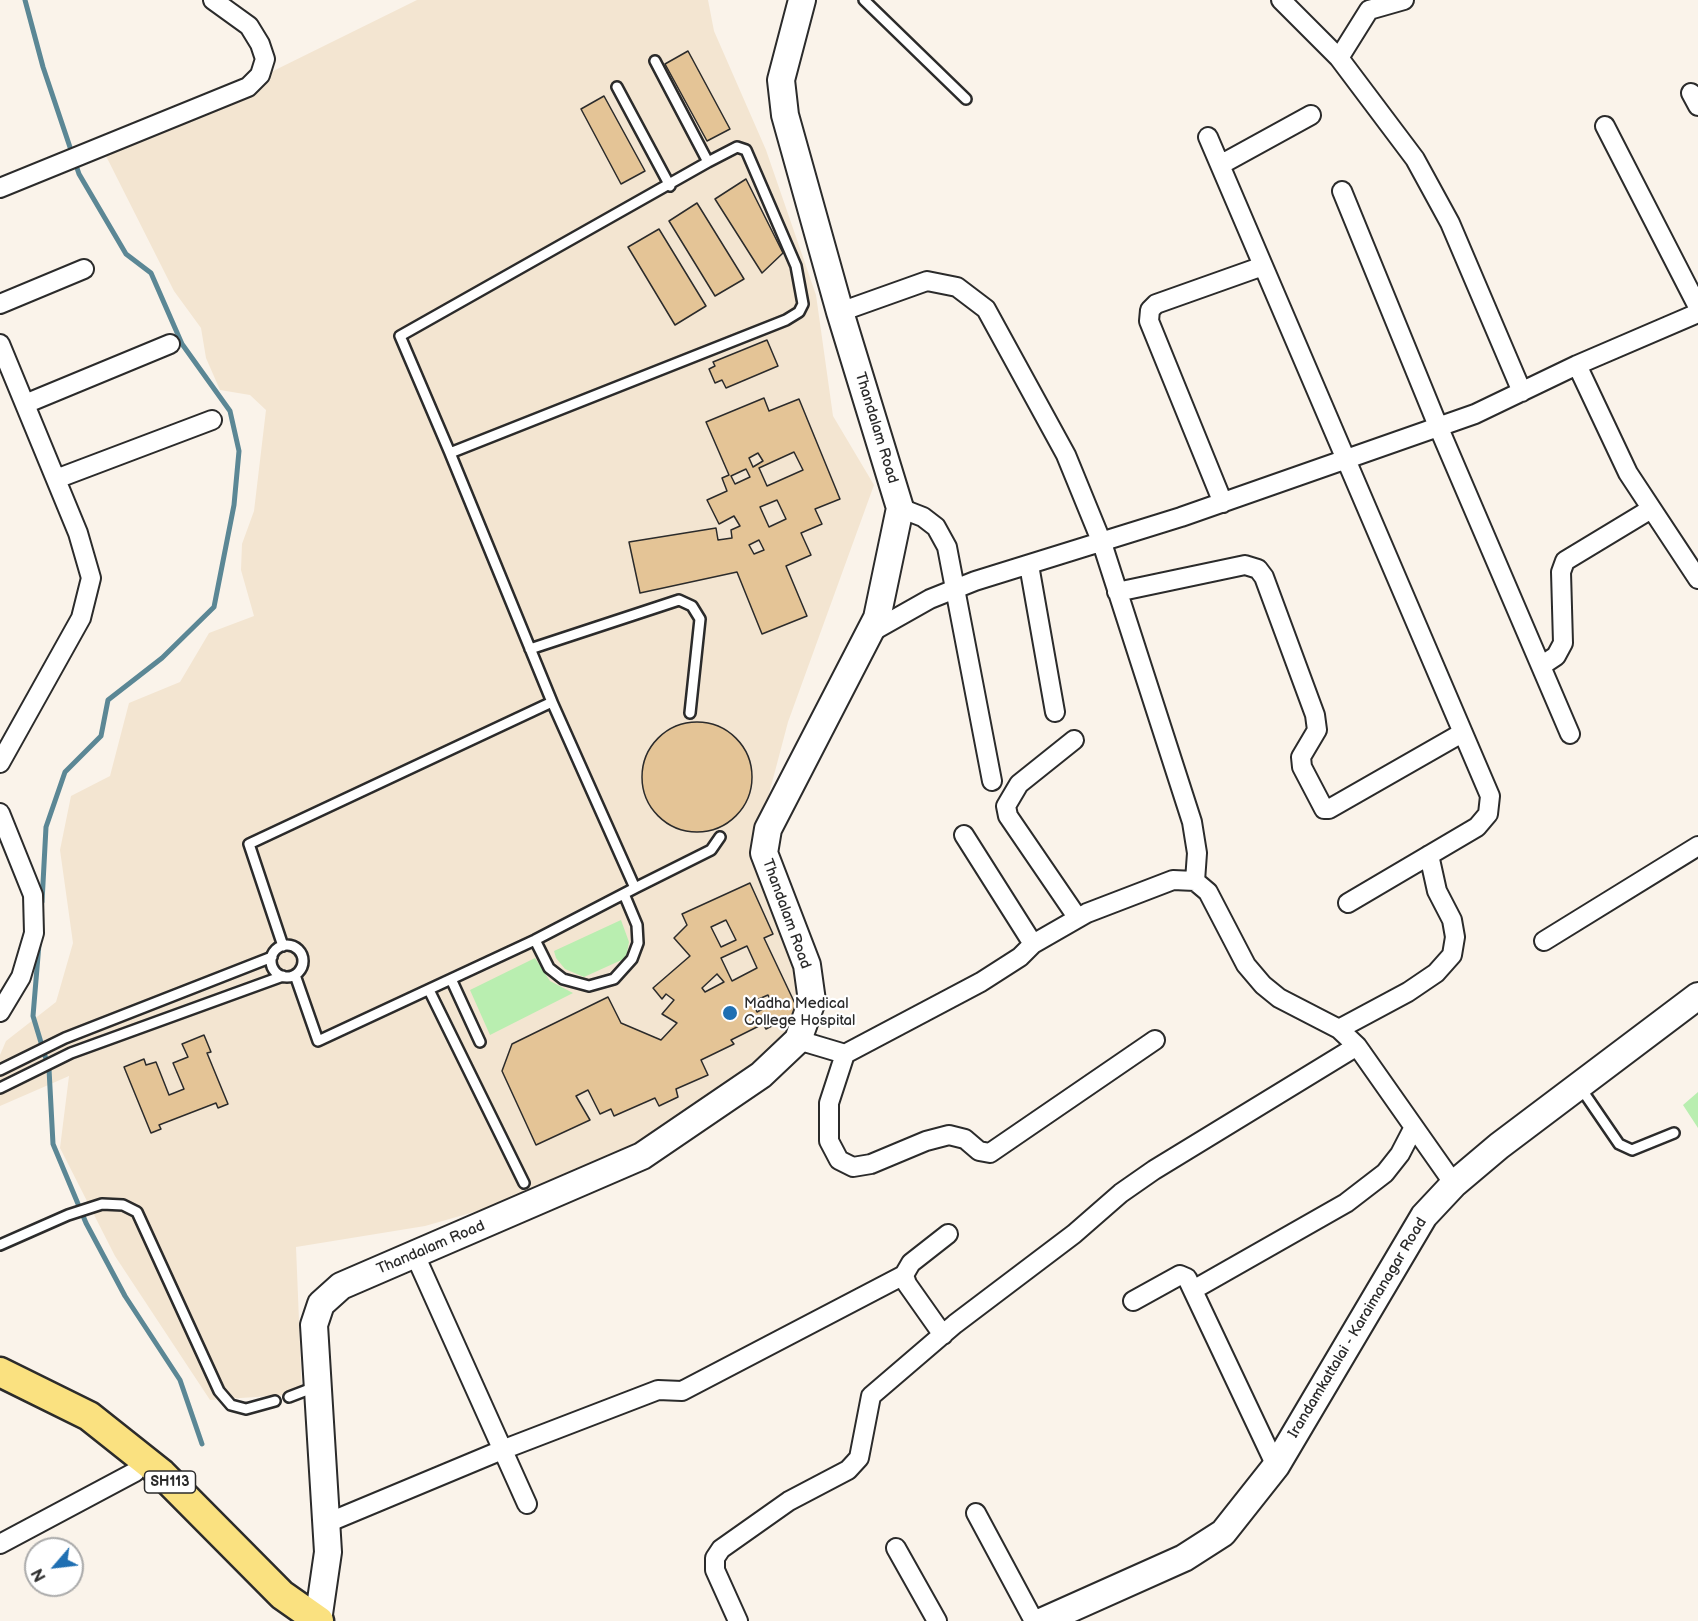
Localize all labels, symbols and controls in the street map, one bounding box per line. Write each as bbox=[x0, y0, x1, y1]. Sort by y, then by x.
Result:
street label: Thandalam Road bbox=[851, 370, 901, 486]
street label: Thandalam Road bbox=[758, 857, 814, 971]
place label: Madha Medical College Hospital bbox=[744, 995, 855, 1030]
marker: Madha Medical College Hospital bbox=[721, 1004, 739, 1022]
street label: Irandamkattalai - Karaimanagar Road bbox=[1285, 1215, 1431, 1441]
street label: Thandalam Road bbox=[374, 1217, 488, 1279]
road number: SH113 bbox=[144, 1471, 195, 1493]
north arrow bbox=[24, 1537, 84, 1597]
text: N bbox=[28, 1565, 51, 1585]

